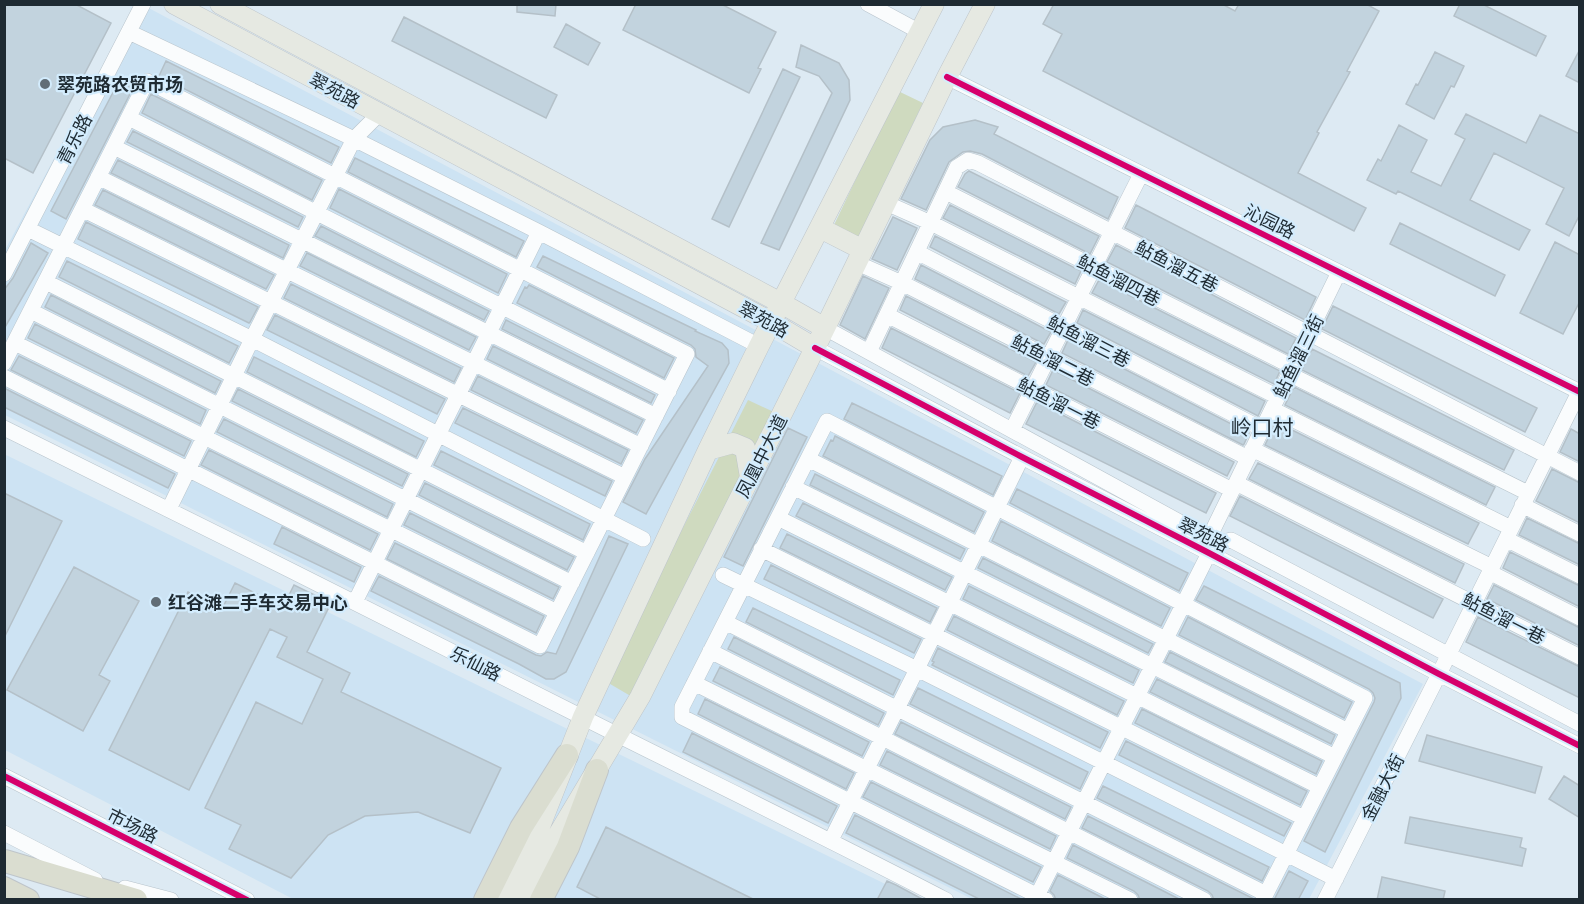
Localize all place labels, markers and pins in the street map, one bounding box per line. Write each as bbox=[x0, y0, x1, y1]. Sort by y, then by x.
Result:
place label: 翠苑路农贸市场 bbox=[57, 74, 183, 94]
marker: 翠苑路农贸市场 bbox=[38, 77, 52, 91]
place label: 红谷滩二手车交易中心 bbox=[168, 592, 348, 612]
marker: 红谷滩二手车交易中心 bbox=[149, 595, 163, 609]

